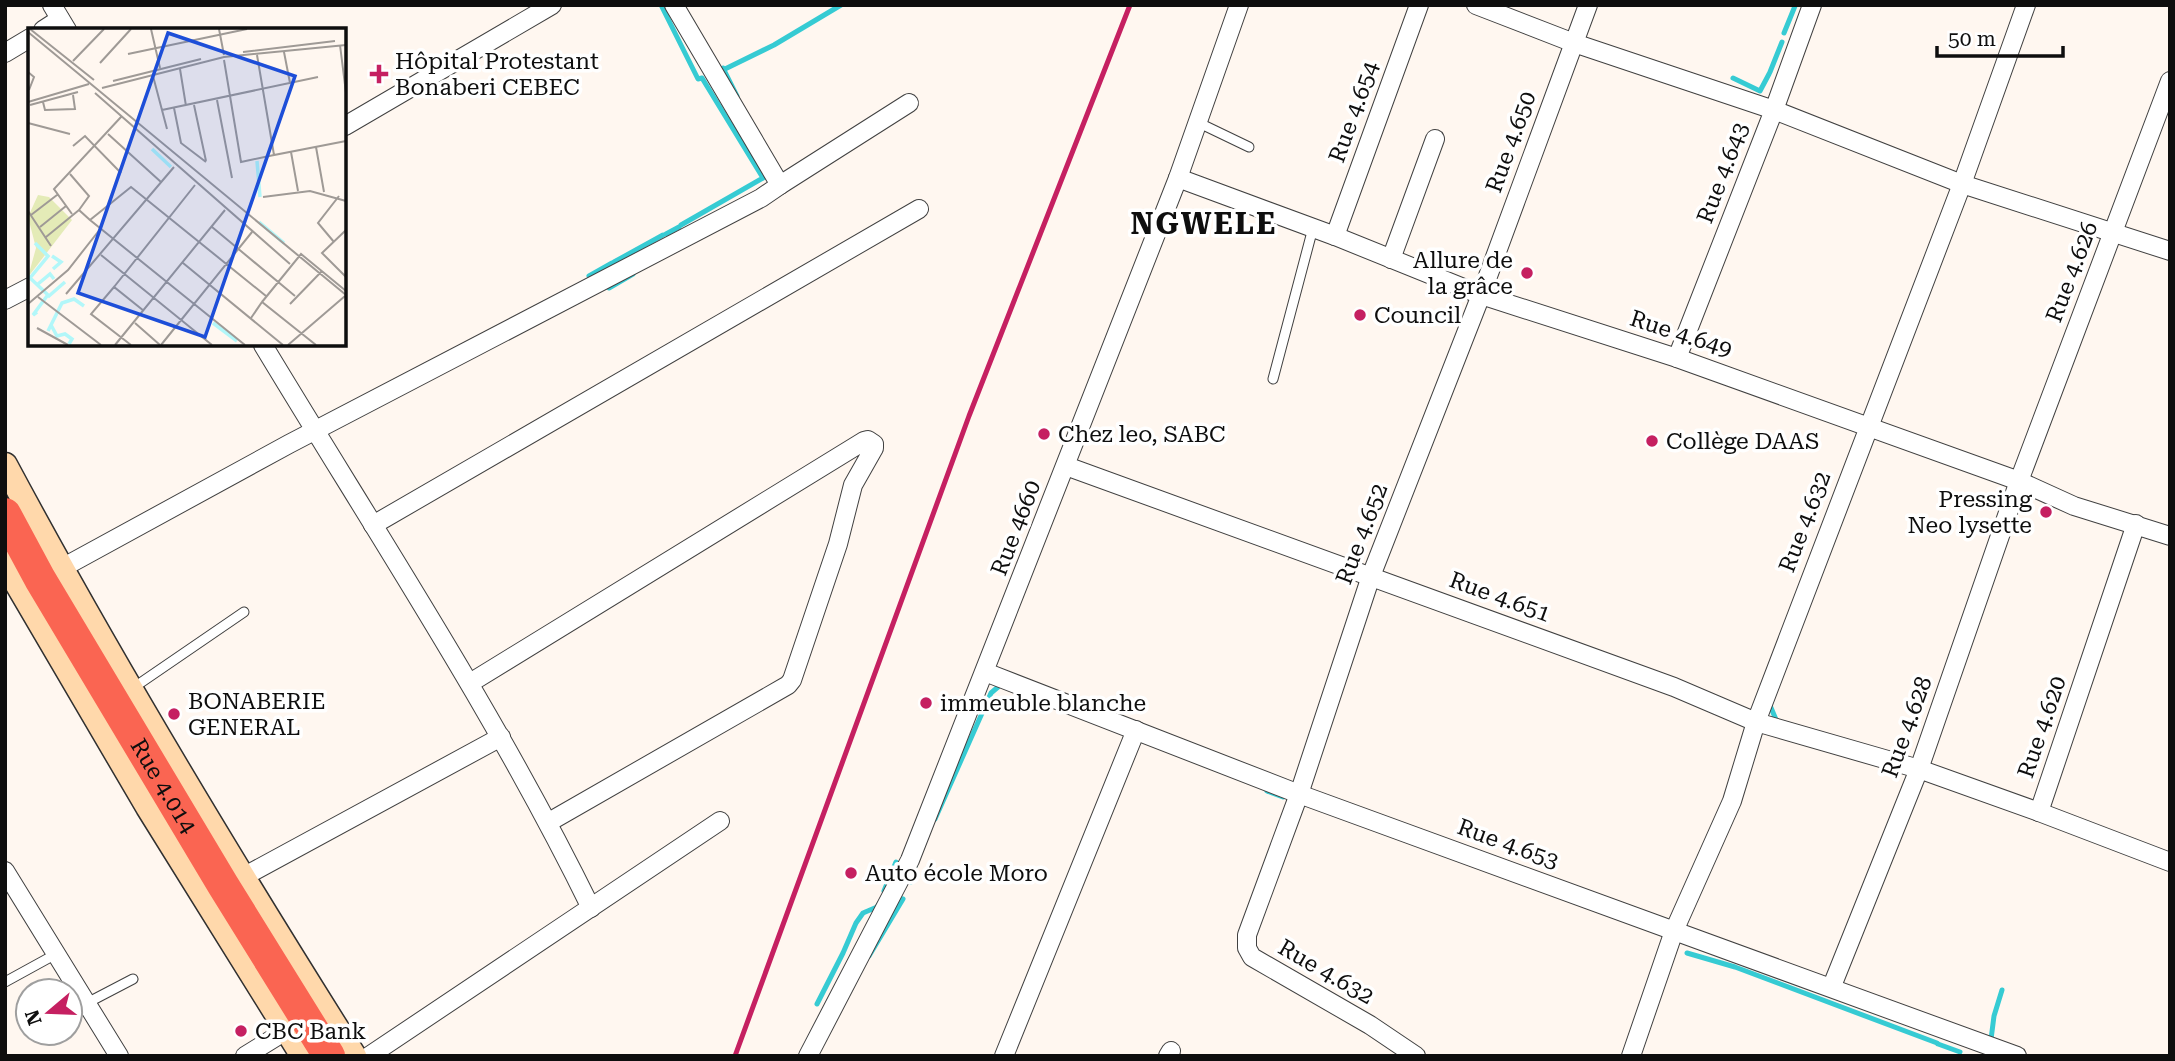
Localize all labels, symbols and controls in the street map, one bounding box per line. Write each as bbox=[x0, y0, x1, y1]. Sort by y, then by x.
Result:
scale bar bbox=[1937, 14, 2063, 58]
text: 50 m bbox=[1948, 27, 1996, 51]
inset map bbox=[28, 28, 346, 346]
place label: Hôpital Protestant Bonaberi CEBEC bbox=[395, 48, 599, 101]
street label: Rue 4.654 bbox=[1323, 58, 1385, 166]
marker: Hôpital Protestant Bonaberi CEBEC bbox=[369, 64, 389, 84]
street label: Rue 4.650 bbox=[1480, 88, 1542, 196]
street label: Rue 4.643 bbox=[1691, 119, 1755, 227]
district label: NGWELE bbox=[1131, 206, 1277, 241]
street label: Rue 4.626 bbox=[2040, 218, 2104, 326]
place label: Allure de la grâce bbox=[1413, 247, 1513, 300]
marker: Allure de la grâce bbox=[1519, 265, 1535, 281]
place label: Council bbox=[1374, 302, 1461, 329]
street label: Rue 4.649 bbox=[1627, 305, 1736, 363]
marker: Council bbox=[1352, 307, 1368, 323]
place label: Chez leo, SABC bbox=[1058, 421, 1226, 448]
marker: Chez leo, SABC bbox=[1036, 426, 1052, 442]
place label: Collège DAAS bbox=[1666, 428, 1819, 455]
marker: Collège DAAS bbox=[1644, 433, 1660, 449]
street label: Rue 4.632 bbox=[1773, 468, 1837, 576]
street label: Rue 4660 bbox=[986, 476, 1047, 579]
street label: Rue 4.652 bbox=[1330, 480, 1394, 588]
place label: Pressing Neo lysette bbox=[1907, 486, 2032, 539]
marker: Pressing Neo lysette bbox=[2038, 504, 2054, 520]
street label: Rue 4.651 bbox=[1446, 566, 1554, 628]
street label: Rue 4.628 bbox=[1876, 673, 1938, 781]
street label: Rue 4.620 bbox=[2012, 673, 2072, 781]
place label: BONABERIE GENERAL bbox=[188, 688, 325, 741]
place label: immeuble blanche bbox=[940, 690, 1146, 717]
marker: immeuble blanche bbox=[918, 695, 934, 711]
marker: BONABERIE GENERAL bbox=[166, 706, 182, 722]
street label: Rue 4.014 bbox=[125, 734, 203, 838]
street label: Rue 4.653 bbox=[1454, 813, 1562, 875]
place label: Auto école Moro bbox=[865, 860, 1048, 887]
marker: Auto école Moro bbox=[843, 865, 859, 881]
street label: Rue 4.632 bbox=[1273, 934, 1379, 1010]
north arrow bbox=[14, 977, 84, 1047]
text: N bbox=[20, 1006, 47, 1028]
place label: CBC Bank bbox=[255, 1018, 366, 1045]
marker: CBC Bank bbox=[233, 1023, 249, 1039]

